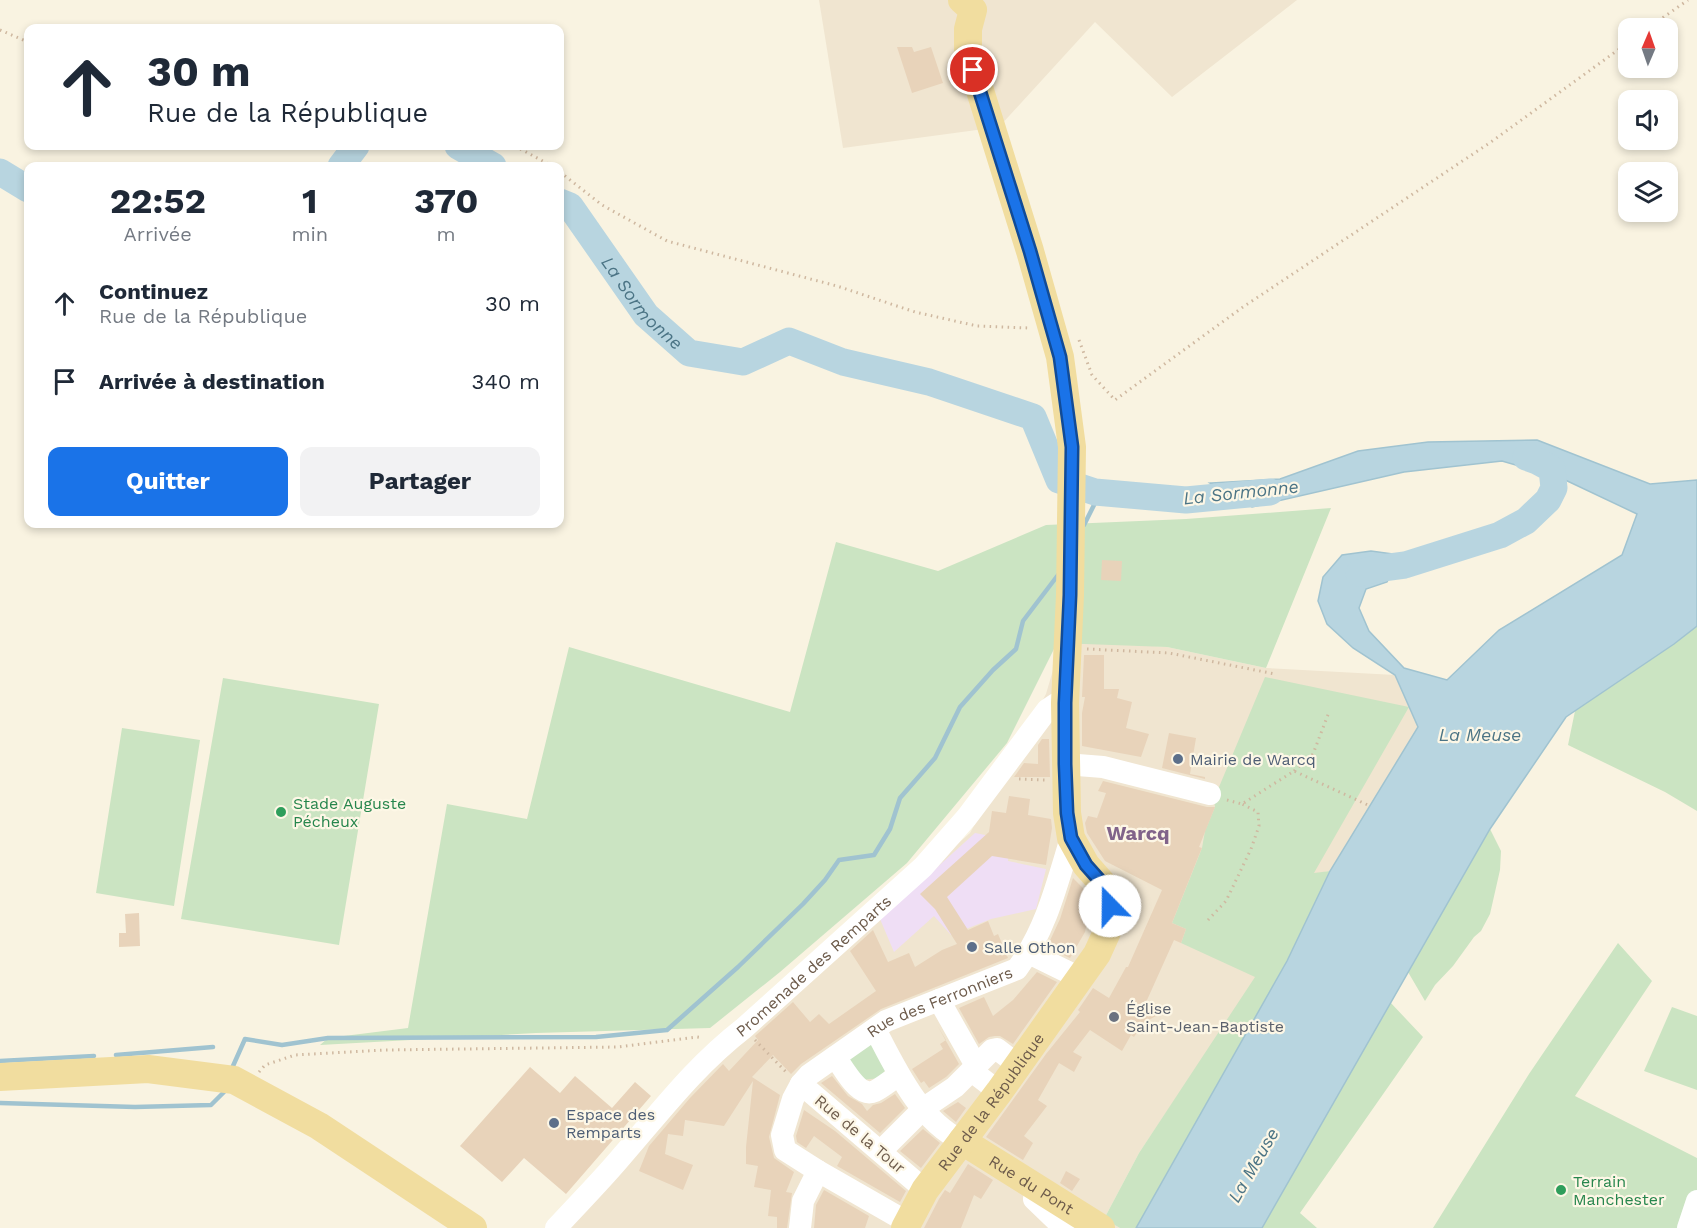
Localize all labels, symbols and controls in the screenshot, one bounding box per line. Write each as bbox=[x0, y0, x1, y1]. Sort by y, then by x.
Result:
north arrow bbox=[1618, 18, 1678, 78]
map controls bbox=[1618, 18, 1678, 222]
pin bbox=[947, 44, 998, 95]
text: 30 m bbox=[147, 47, 251, 96]
icon: ahead bbox=[48, 48, 126, 126]
icon: arrive bbox=[956, 53, 989, 86]
button: sound bbox=[1618, 90, 1678, 150]
text: Rue de la République bbox=[147, 97, 428, 129]
button: layers bbox=[1618, 162, 1678, 222]
text: 22:52 bbox=[110, 180, 206, 222]
text: 1 bbox=[302, 180, 318, 222]
text: 370 bbox=[414, 180, 478, 222]
text: Arrivée bbox=[124, 222, 192, 246]
text: min bbox=[291, 222, 328, 246]
text: m bbox=[437, 222, 456, 246]
water label: La Sormonne bbox=[598, 252, 688, 354]
text: Continuez bbox=[99, 279, 208, 304]
icon: ahead bbox=[48, 287, 81, 320]
text: 30 m bbox=[485, 291, 540, 316]
text: Rue de la République bbox=[99, 304, 307, 328]
icon: arrive bbox=[48, 365, 81, 398]
text: Arrivée à destination bbox=[99, 369, 325, 394]
text: 340 m bbox=[472, 369, 540, 394]
button: Quitter bbox=[48, 447, 288, 516]
button: Partager bbox=[300, 447, 540, 516]
water label: La Sormonne bbox=[1182, 476, 1300, 508]
water label: La Meuse bbox=[1439, 724, 1521, 745]
place label: Mairie de Warcq bbox=[1190, 750, 1316, 769]
marker: Mairie de Warcq bbox=[1171, 752, 1185, 766]
place label: Stade Auguste Pécheux bbox=[293, 794, 406, 831]
marker: Stade Auguste Pécheux bbox=[274, 805, 288, 819]
district label: Warcq bbox=[1106, 821, 1170, 845]
position arrow bbox=[1078, 874, 1142, 938]
street label: Promenade des Remparts bbox=[732, 891, 895, 1040]
place label: Salle Othon bbox=[984, 938, 1076, 957]
marker: Salle Othon bbox=[965, 940, 979, 954]
street label: Rue des Ferronniers bbox=[863, 962, 1015, 1041]
place label: Église Saint-Jean-Baptiste bbox=[1126, 999, 1284, 1036]
marker: Église Saint-Jean-Baptiste bbox=[1107, 1010, 1121, 1024]
street label: Rue de la République bbox=[933, 1029, 1048, 1174]
street label: Rue de la Tour bbox=[811, 1091, 909, 1178]
place label: Espace des Remparts bbox=[566, 1105, 655, 1142]
marker: Espace des Remparts bbox=[547, 1116, 561, 1130]
water label: La Meuse bbox=[1223, 1124, 1283, 1206]
street label: Rue du Pont bbox=[986, 1151, 1078, 1218]
place label: Terrain Manchester bbox=[1573, 1172, 1665, 1209]
marker: Terrain Manchester bbox=[1554, 1183, 1568, 1197]

